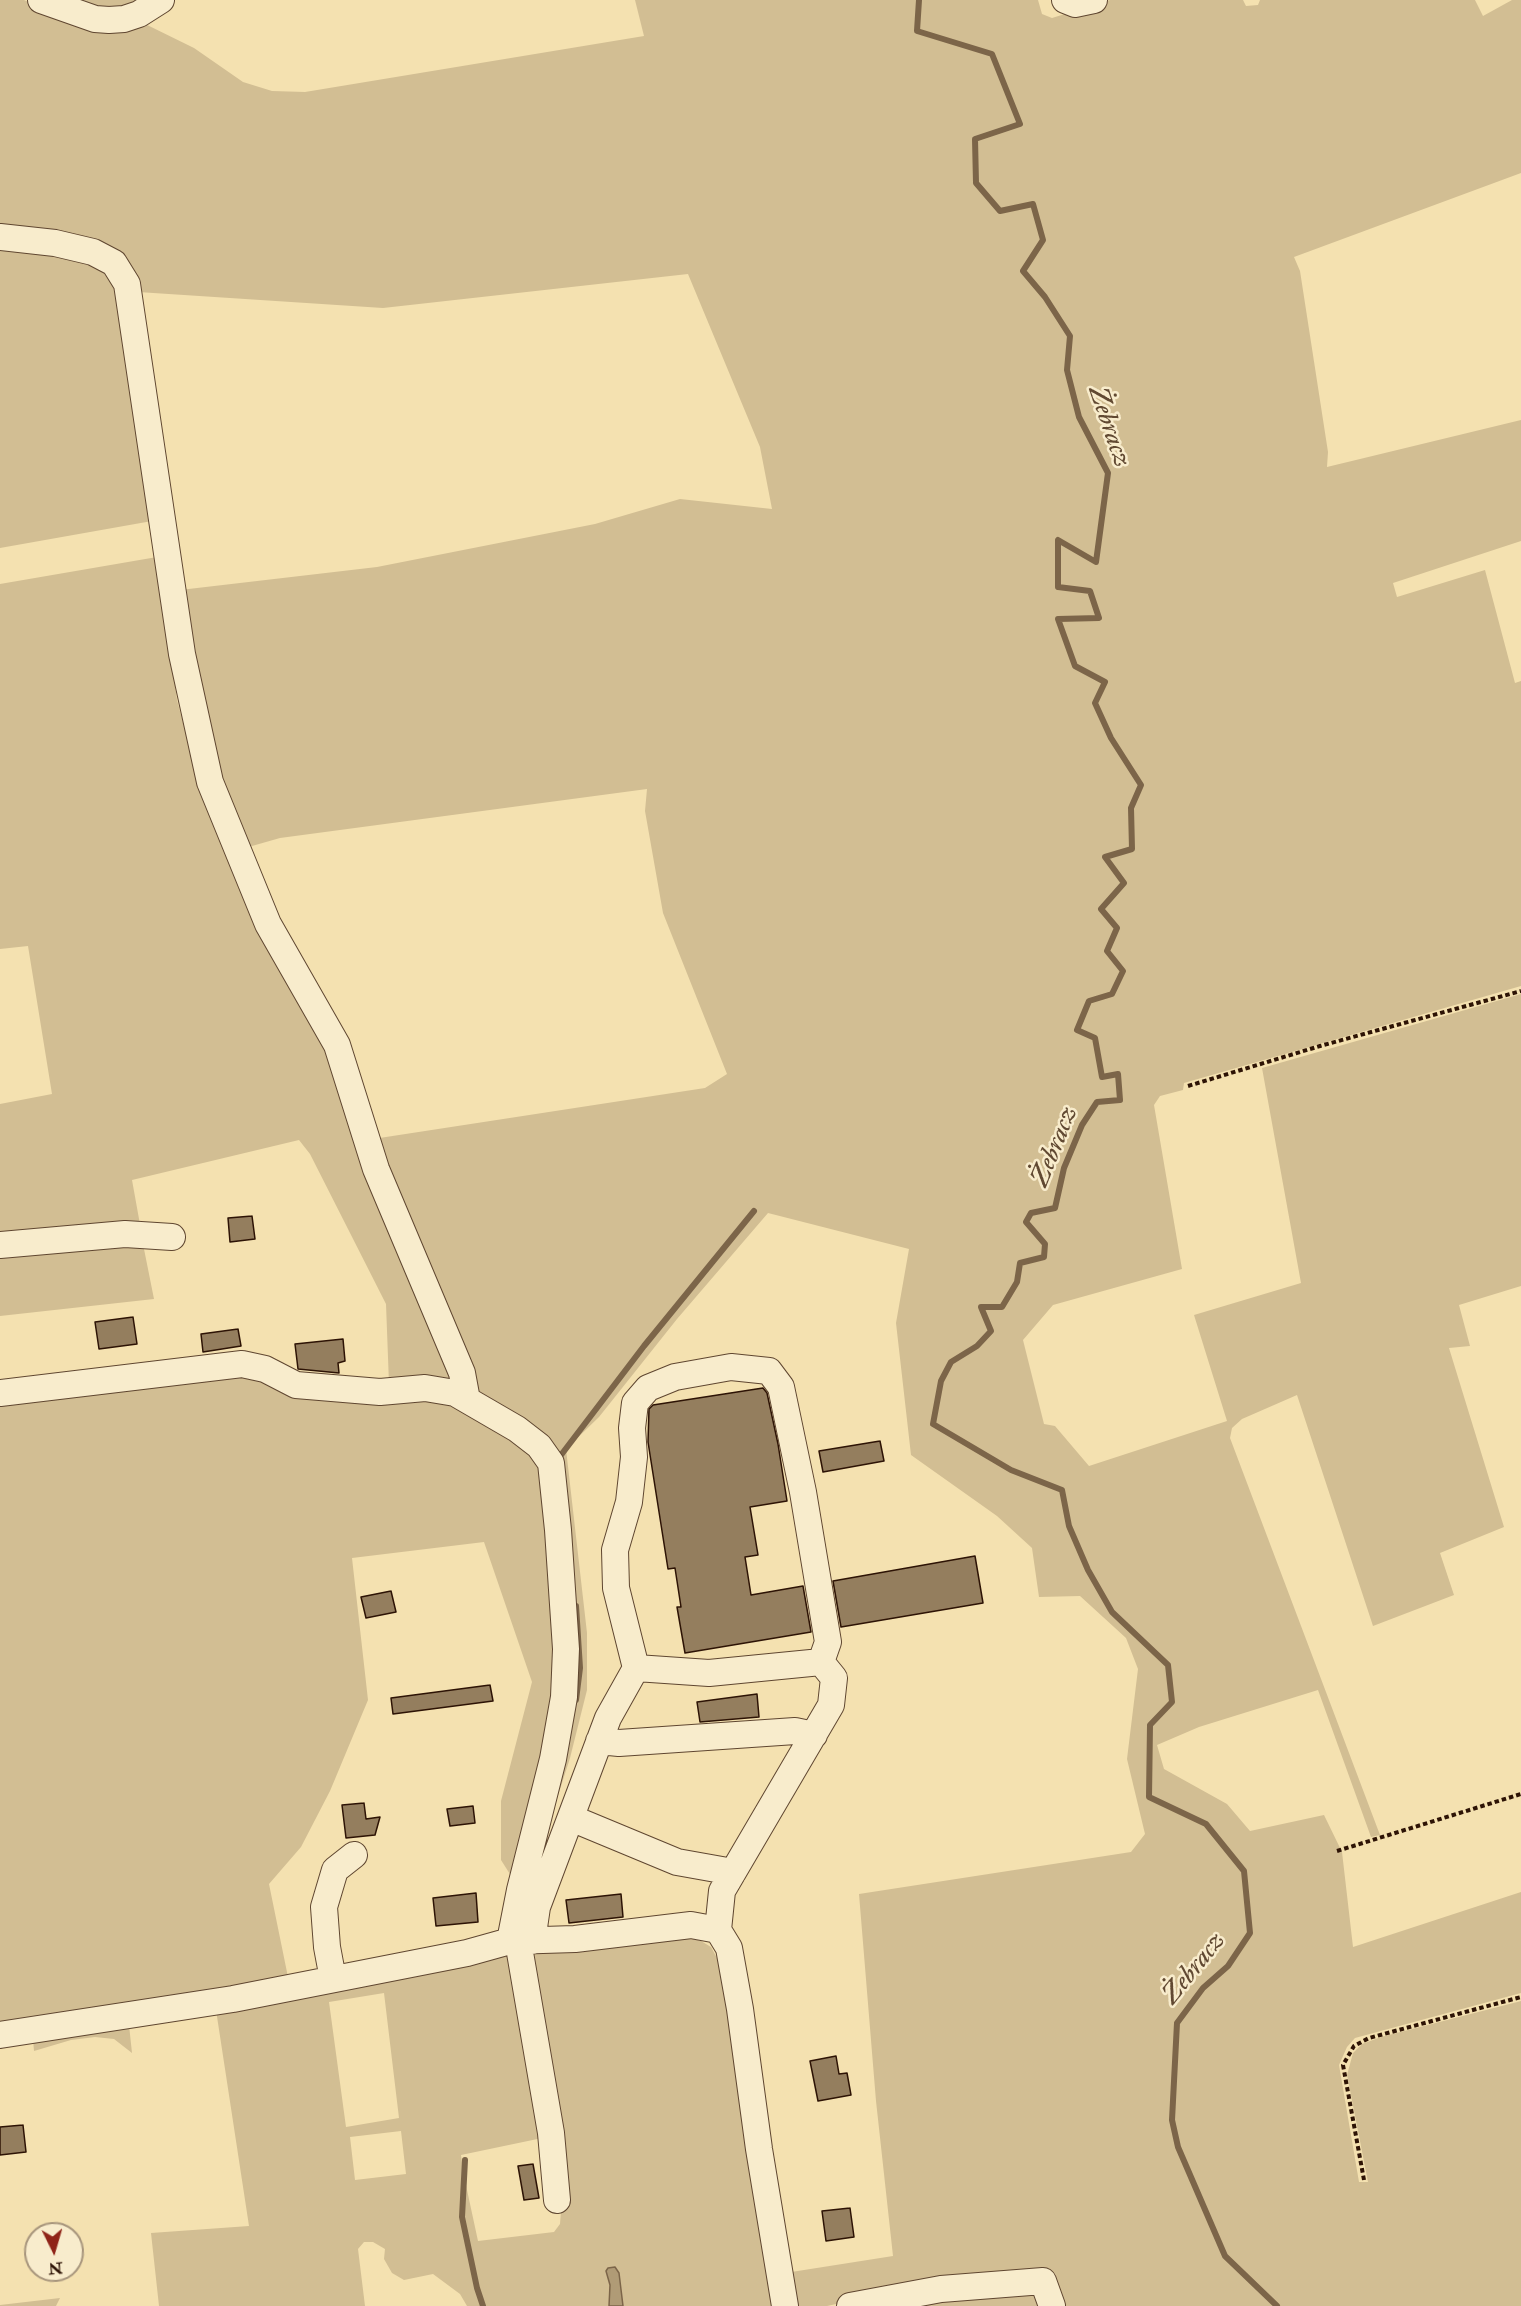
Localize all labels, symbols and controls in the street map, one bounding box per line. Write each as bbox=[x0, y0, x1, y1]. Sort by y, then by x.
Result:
water label: Żebracz bbox=[1079, 382, 1137, 472]
water label: Żebracz bbox=[1025, 1102, 1087, 1192]
water label: Żebracz bbox=[1156, 1926, 1234, 2012]
north arrow bbox=[24, 2222, 84, 2282]
text: N bbox=[47, 2257, 63, 2279]

